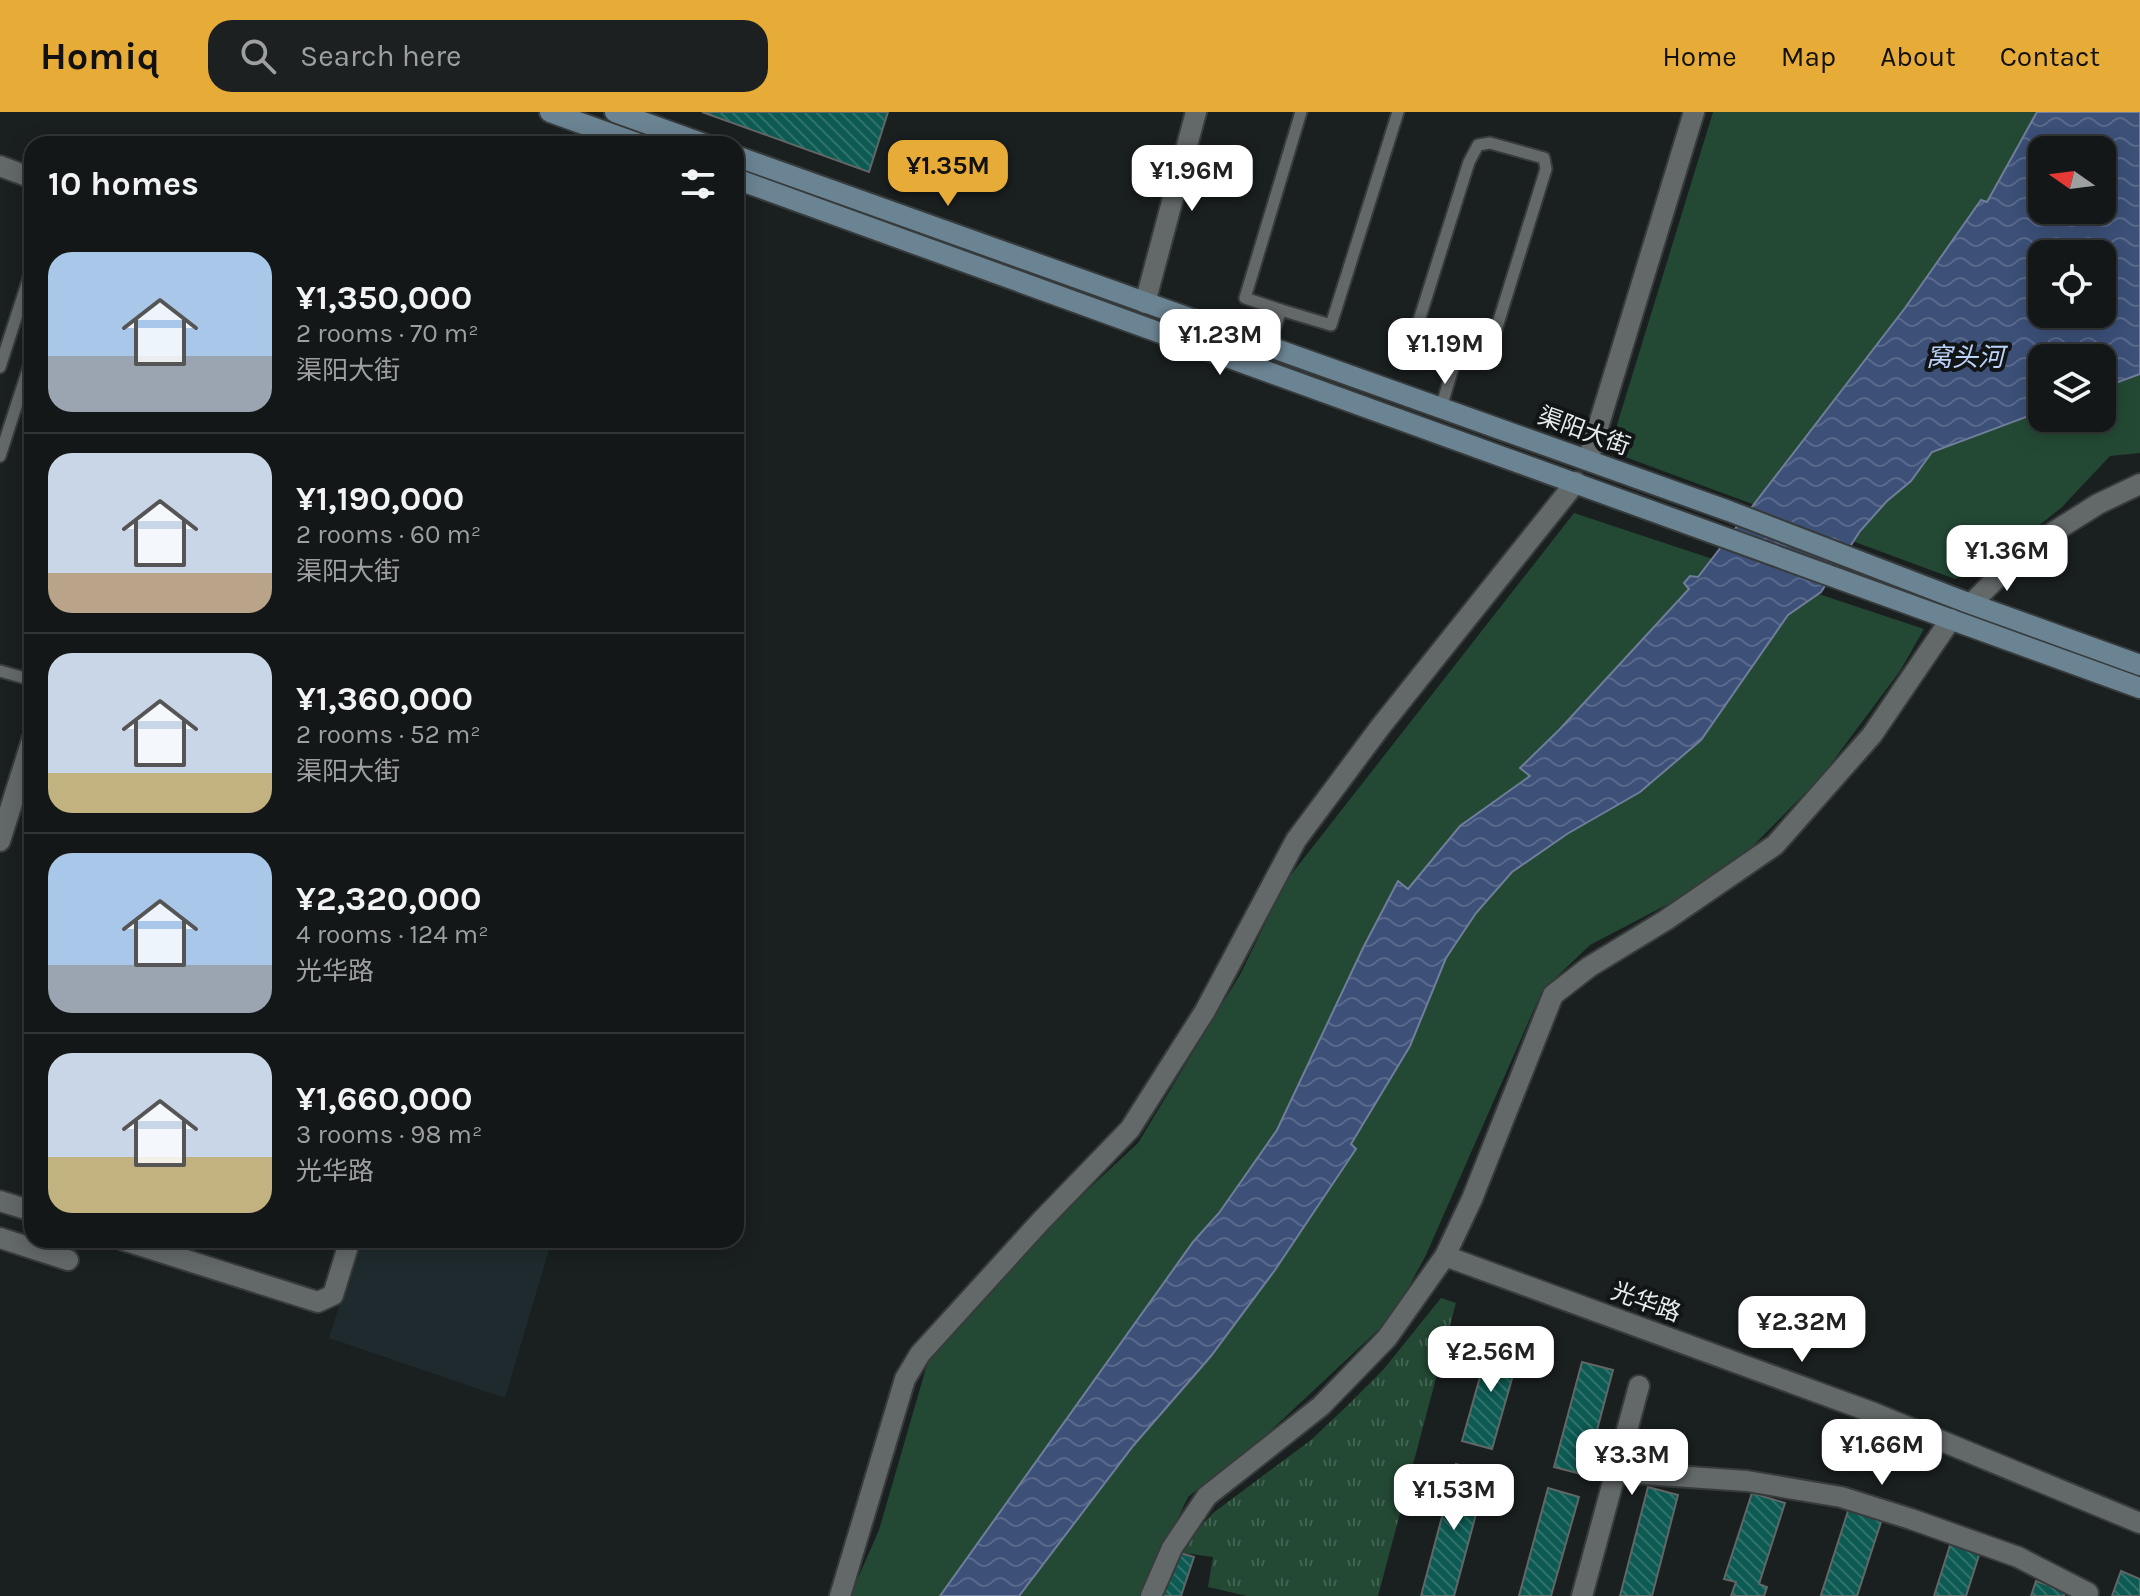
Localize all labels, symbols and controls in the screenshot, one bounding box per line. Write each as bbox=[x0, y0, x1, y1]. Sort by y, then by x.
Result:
search box bbox=[208, 20, 768, 92]
text: Homiq bbox=[40, 34, 160, 79]
icon: search bbox=[236, 34, 280, 78]
text: Search here bbox=[300, 38, 461, 74]
text: Home bbox=[1662, 40, 1737, 73]
text: Map bbox=[1781, 40, 1836, 73]
text: About bbox=[1880, 40, 1956, 73]
text: Contact bbox=[2000, 40, 2100, 73]
north arrow bbox=[2028, 136, 2116, 224]
map controls bbox=[2028, 136, 2116, 432]
pin: ¥1.35M bbox=[883, 140, 1013, 208]
pin: ¥1.96M bbox=[1127, 145, 1257, 213]
text: ¥1.35M bbox=[906, 150, 990, 181]
text: ¥1.96M bbox=[1150, 155, 1234, 186]
icon: filters bbox=[676, 162, 720, 206]
text: 10 homes bbox=[48, 164, 199, 204]
button: locate bbox=[2028, 240, 2116, 328]
text: ¥1,350,000 bbox=[296, 278, 472, 318]
icon: home bbox=[112, 284, 208, 380]
pin: ¥1.23M bbox=[1155, 309, 1285, 377]
text: 2 rooms · 70 m² bbox=[296, 318, 479, 349]
pin: ¥1.19M bbox=[1380, 318, 1510, 386]
text: ¥1.23M bbox=[1178, 319, 1262, 350]
text: ¥1.19M bbox=[1406, 328, 1484, 359]
water label: 窝头河 bbox=[1926, 342, 2009, 373]
button: layers bbox=[2028, 344, 2116, 432]
text: 渠阳大街 bbox=[296, 355, 400, 386]
street label: 渠阳大街 bbox=[1534, 401, 1634, 461]
text: ¥1,190,000 bbox=[296, 479, 464, 519]
icon: home bbox=[112, 485, 208, 581]
text: 2 rooms · 60 m² bbox=[296, 519, 481, 550]
pin: ¥1.36M bbox=[1942, 525, 2072, 593]
text: ¥1.36M bbox=[1965, 535, 2049, 566]
text: 渠阳大街 bbox=[296, 556, 400, 587]
text: ¥1,360,000 bbox=[296, 679, 473, 719]
icon: home bbox=[112, 685, 208, 781]
text: 2 rooms · 52 m² bbox=[296, 719, 481, 750]
text: 渠阳大街 bbox=[296, 756, 400, 787]
text: ¥2,320,000 bbox=[296, 879, 481, 919]
icon: home bbox=[112, 885, 208, 981]
text: 4 rooms · 124 m² bbox=[296, 919, 489, 950]
text: 光华路 bbox=[296, 956, 374, 987]
text: ¥1,660,000 bbox=[296, 1079, 473, 1119]
icon: home bbox=[112, 1085, 208, 1181]
text: 3 rooms · 98 m² bbox=[296, 1119, 482, 1150]
text: 光华路 bbox=[296, 1156, 374, 1187]
street label: 光华路 bbox=[1607, 1277, 1685, 1327]
pin: ¥2.32M bbox=[1737, 1296, 1867, 1364]
text: ¥2.32M bbox=[1756, 1306, 1848, 1337]
pin: ¥2.56M bbox=[1426, 1326, 1556, 1394]
text: ¥2.56M bbox=[1446, 1336, 1536, 1367]
pin: ¥1.66M bbox=[1817, 1419, 1947, 1487]
pin: ¥3.3M bbox=[1576, 1429, 1688, 1497]
text: ¥1.66M bbox=[1840, 1429, 1924, 1460]
text: ¥3.3M bbox=[1594, 1439, 1670, 1470]
pin: ¥1.53M bbox=[1389, 1464, 1519, 1532]
text: ¥1.53M bbox=[1412, 1474, 1496, 1505]

